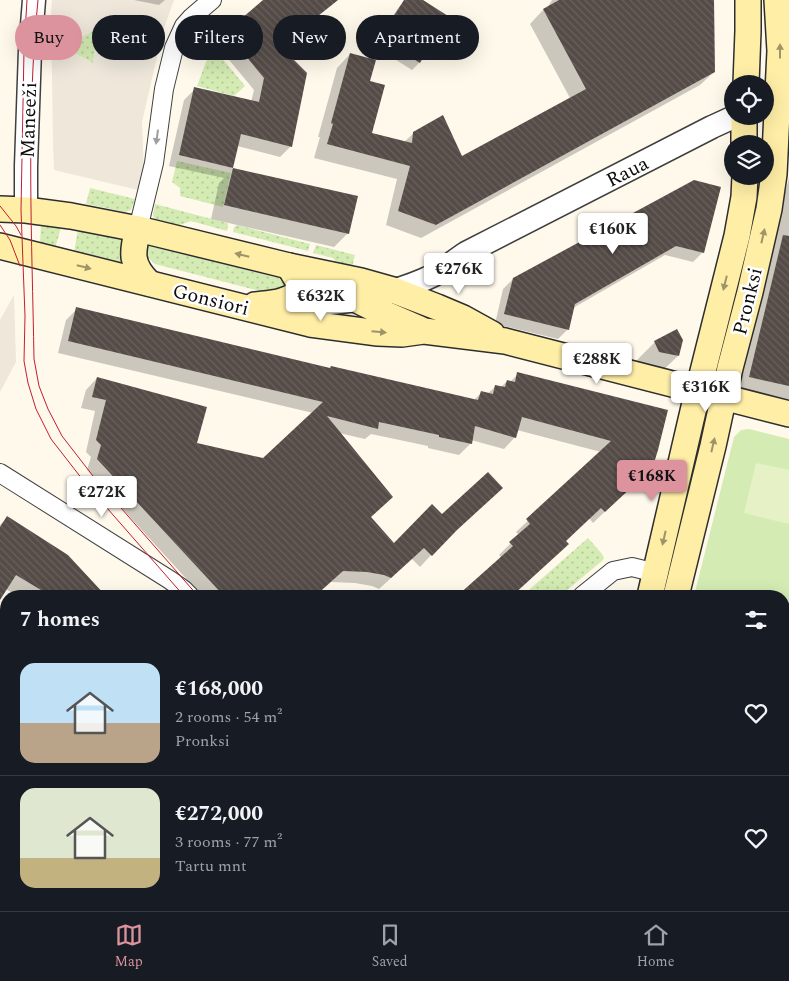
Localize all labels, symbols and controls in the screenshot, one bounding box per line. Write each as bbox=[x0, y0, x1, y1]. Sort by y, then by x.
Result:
chip: Buy bbox=[15, 15, 82, 60]
chip: Rent bbox=[92, 15, 165, 60]
chip: Filters bbox=[175, 15, 263, 60]
chip: New bbox=[273, 15, 346, 60]
chip: Apartment bbox=[356, 15, 479, 60]
one-way arrow bbox=[776, 42, 784, 58]
map controls bbox=[724, 75, 774, 185]
button: locate bbox=[724, 75, 774, 125]
street label: Maneeži bbox=[13, 82, 45, 158]
one-way arrow bbox=[153, 130, 161, 146]
button: layers bbox=[724, 135, 774, 185]
street label: Raua bbox=[601, 148, 654, 195]
pin: €160K bbox=[578, 212, 648, 255]
text: €160K bbox=[589, 217, 637, 241]
one-way arrow bbox=[759, 229, 767, 244]
one-way arrow bbox=[234, 251, 249, 259]
pin: €276K bbox=[424, 252, 494, 295]
text: €276K bbox=[435, 257, 483, 281]
one-way arrow bbox=[77, 263, 92, 271]
street label: Pronksi bbox=[725, 264, 771, 338]
one-way arrow bbox=[721, 275, 729, 290]
street label: Gonsiori bbox=[169, 276, 252, 324]
pin: €632K bbox=[286, 280, 356, 322]
text: €632K bbox=[297, 284, 345, 308]
one-way arrow bbox=[371, 329, 387, 337]
pin: €288K bbox=[562, 342, 632, 385]
text: €288K bbox=[573, 347, 621, 371]
pin: €316K bbox=[671, 370, 741, 413]
text: €316K bbox=[682, 375, 730, 399]
one-way arrow bbox=[709, 437, 717, 452]
pin: €168K bbox=[617, 460, 687, 502]
text: €168K bbox=[628, 464, 676, 488]
pin: €272K bbox=[67, 476, 137, 518]
text: €272K bbox=[78, 480, 126, 504]
one-way arrow bbox=[660, 530, 668, 545]
text: 7 homes bbox=[20, 604, 100, 636]
icon: filters bbox=[742, 606, 770, 634]
text: €168,000 bbox=[175, 673, 263, 705]
icon: home bbox=[60, 683, 120, 743]
icon: heart bbox=[742, 699, 770, 727]
text: 2 rooms · 54 m² bbox=[175, 705, 282, 729]
text: Pronksi bbox=[175, 729, 230, 753]
text: €272,000 bbox=[175, 798, 263, 830]
icon: home bbox=[60, 808, 120, 868]
icon: heart bbox=[742, 824, 770, 852]
text: 3 rooms · 77 m² bbox=[175, 830, 282, 854]
text: Tartu mnt bbox=[175, 854, 247, 878]
tab: Map bbox=[115, 921, 143, 972]
tab: Saved bbox=[372, 921, 408, 972]
tab: Home bbox=[637, 921, 674, 972]

